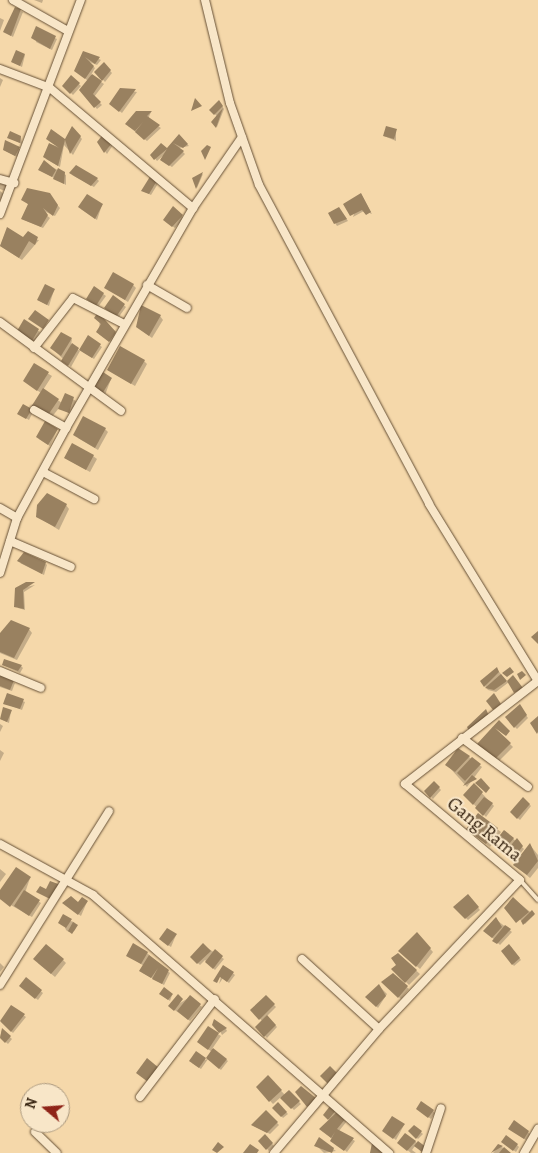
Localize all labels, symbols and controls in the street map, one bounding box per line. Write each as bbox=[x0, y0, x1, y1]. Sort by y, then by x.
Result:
street label: Gang Rama bbox=[442, 793, 526, 867]
north arrow bbox=[20, 1083, 70, 1133]
text: N bbox=[21, 1096, 42, 1111]

